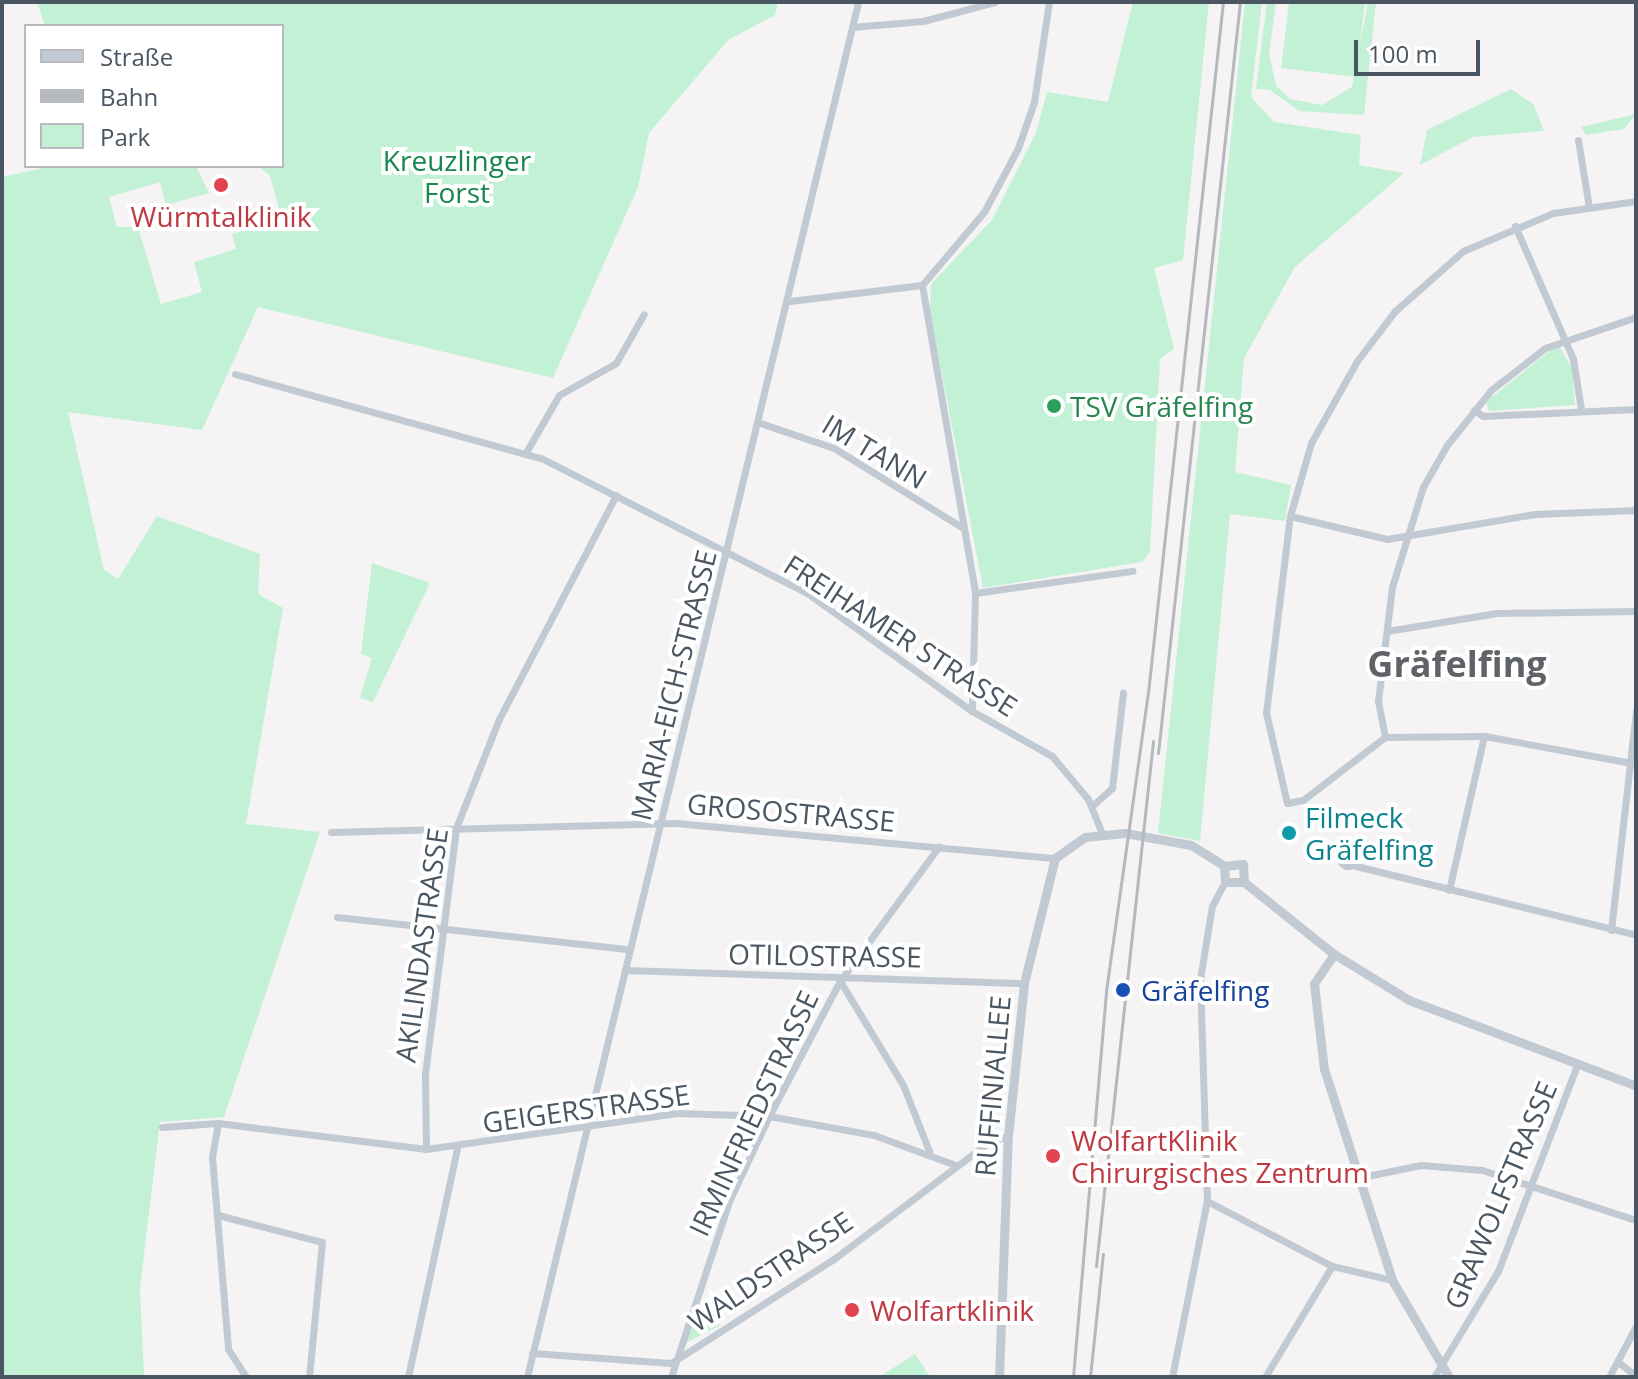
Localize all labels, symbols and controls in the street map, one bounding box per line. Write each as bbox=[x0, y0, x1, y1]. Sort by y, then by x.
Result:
legend bbox=[24, 24, 284, 168]
scale bar bbox=[1358, 24, 1484, 74]
text: 100 m bbox=[1368, 37, 1438, 70]
text: Straße bbox=[100, 40, 173, 73]
text: Bahn bbox=[100, 80, 158, 113]
text: Park bbox=[100, 120, 150, 153]
park label: Kreuzlinger Forst bbox=[383, 143, 531, 209]
marker: Würmtalklinik bbox=[210, 174, 232, 196]
place label: Würmtalklinik bbox=[131, 199, 311, 233]
place label: TSV Gräfelfing bbox=[1070, 389, 1253, 423]
marker: TSV Gräfelfing bbox=[1045, 397, 1063, 415]
street label: IM TANN bbox=[817, 407, 933, 495]
street label: MARIA-EICH-STRASSE bbox=[623, 546, 723, 824]
street label: FREIHAMER STRASSE bbox=[778, 547, 1024, 723]
district label: Gräfelfing bbox=[1367, 642, 1547, 686]
street label: GROSOSTRASSE bbox=[686, 786, 896, 838]
place label: Filmeck Gräfelfing bbox=[1305, 800, 1433, 866]
marker: Filmeck Gräfelfing bbox=[1280, 824, 1298, 842]
street label: AKILINDASTRASSE bbox=[388, 826, 454, 1064]
street label: OTILOSTRASSE bbox=[728, 937, 922, 973]
place label: Gräfelfing bbox=[1141, 973, 1269, 1007]
marker: Gräfelfing bbox=[1112, 979, 1134, 1001]
street label: IRMINFRIEDSTRASSE bbox=[681, 985, 825, 1241]
street label: RUFFINIALLEE bbox=[967, 994, 1017, 1178]
street label: GRAWOLFSTRASSE bbox=[1437, 1076, 1563, 1314]
street label: GEIGERSTRASSE bbox=[480, 1077, 692, 1139]
place label: WolfartKlinik Chirurgisches Zentrum bbox=[1071, 1123, 1369, 1189]
marker: WolfartKlinik Chirurgisches Zentrum bbox=[1042, 1145, 1064, 1167]
street label: WALDSTRASSE bbox=[682, 1204, 858, 1338]
place label: Wolfartklinik bbox=[870, 1293, 1034, 1327]
marker: Wolfartklinik bbox=[841, 1299, 863, 1321]

